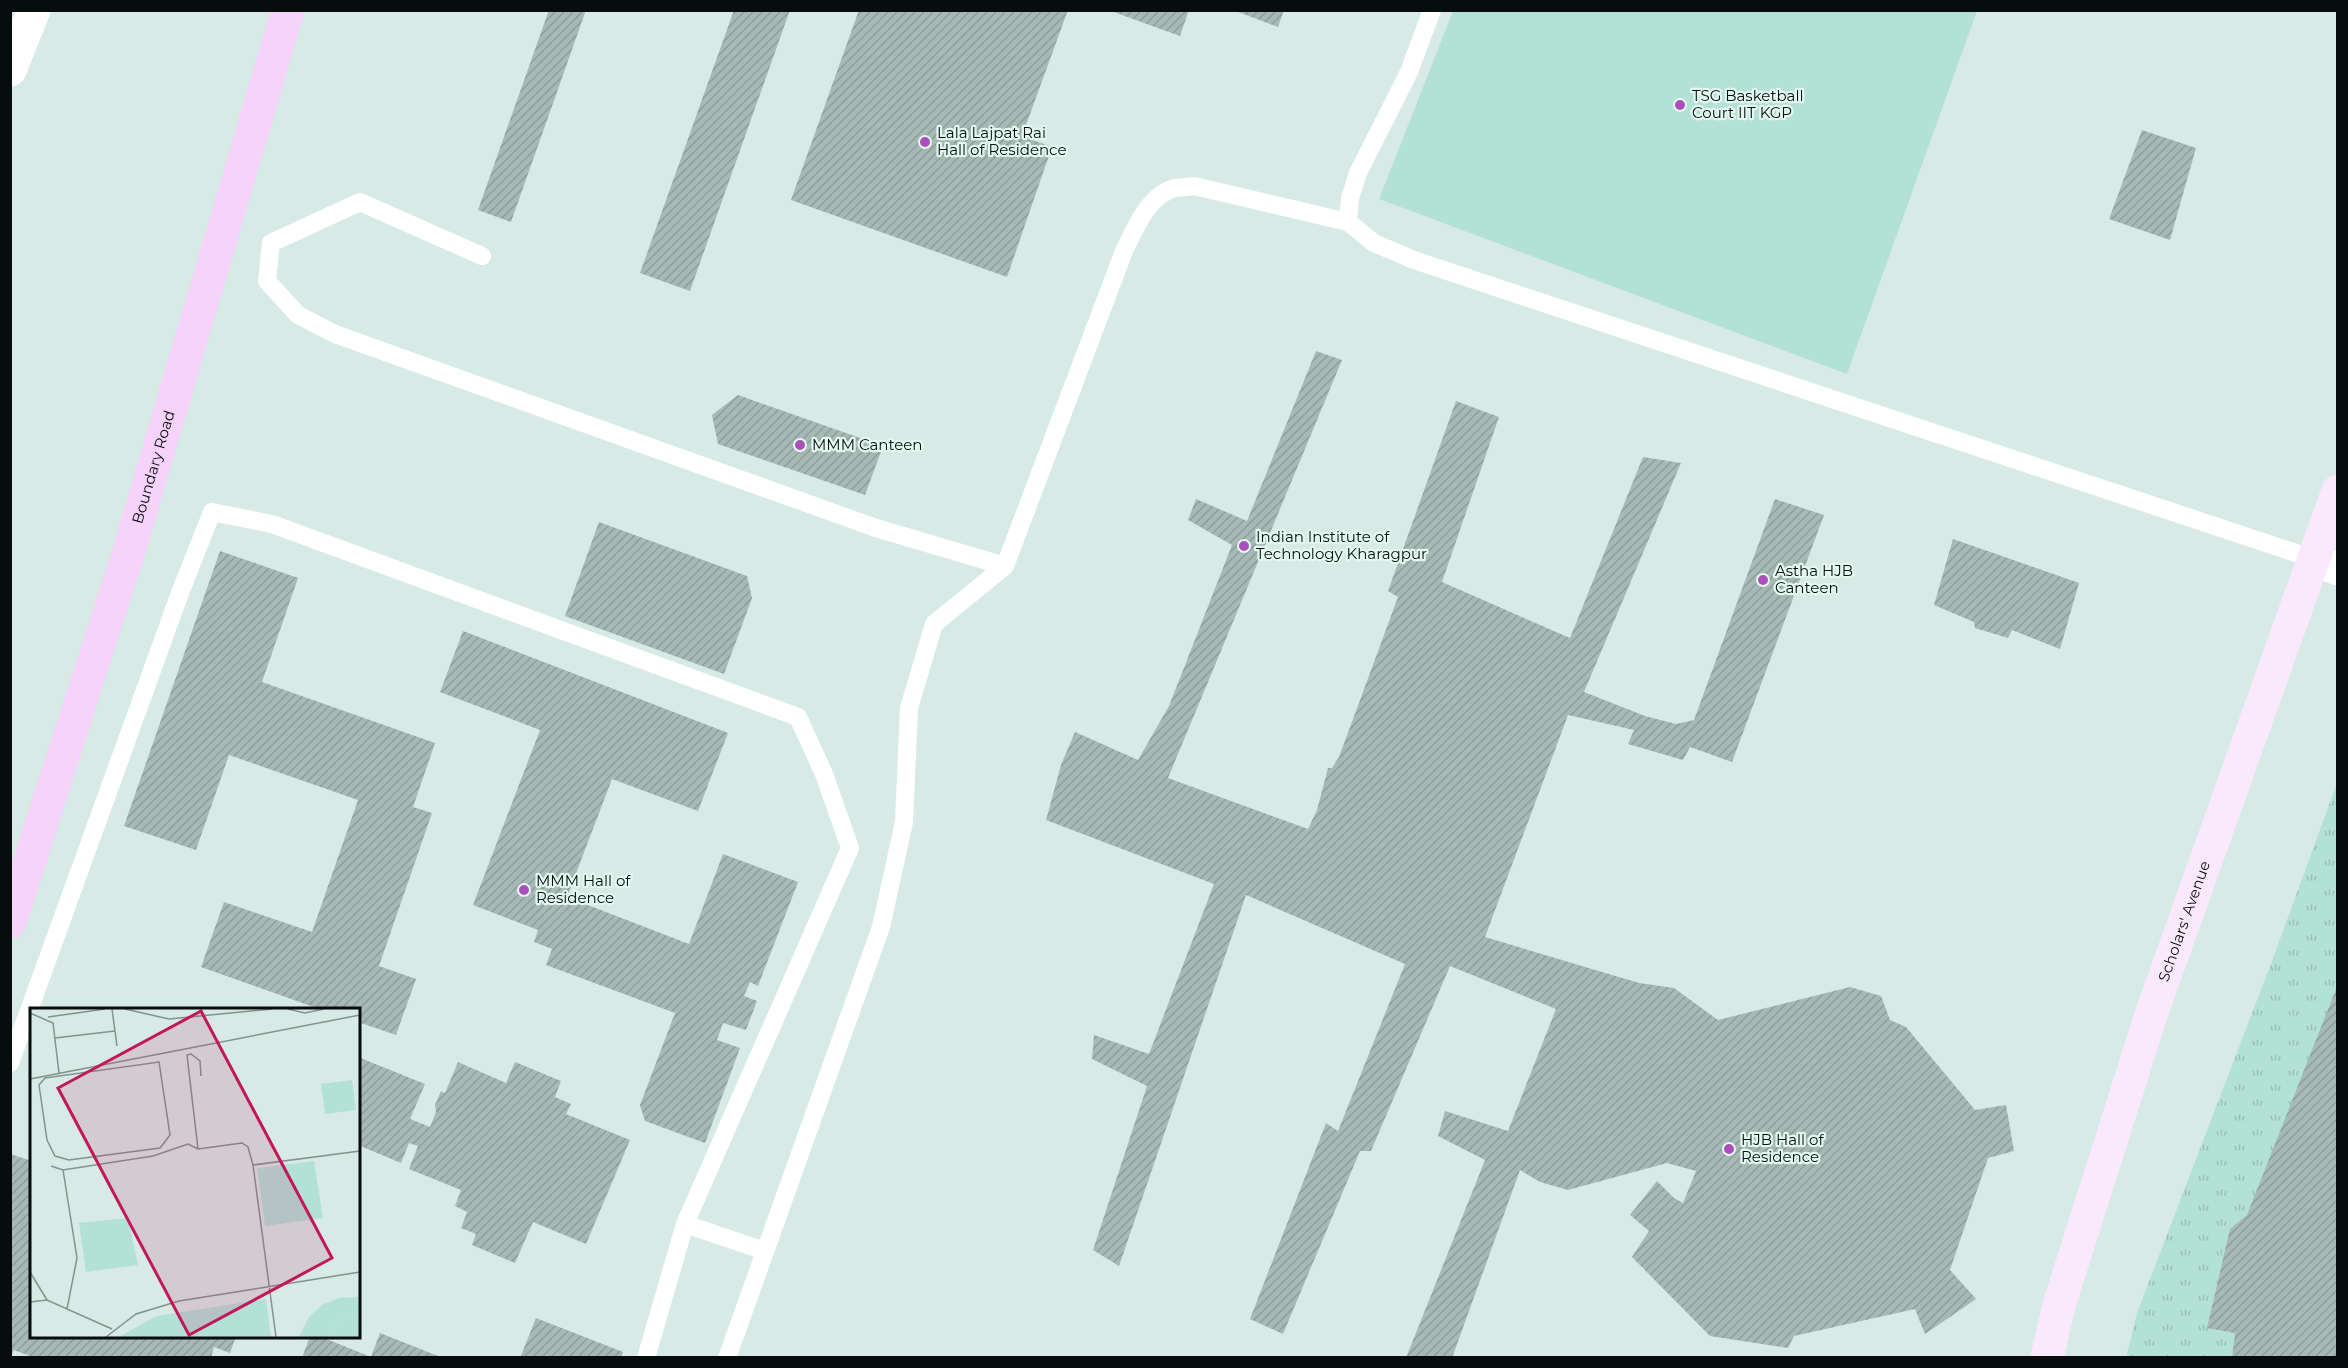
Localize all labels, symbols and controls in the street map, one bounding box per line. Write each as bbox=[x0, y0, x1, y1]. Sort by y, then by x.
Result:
place label: TSG Basketball Court IIT KGP bbox=[1692, 86, 1804, 122]
marker: TSG Basketball Court IIT KGP bbox=[1673, 98, 1687, 112]
place label: Lala Lajpat Rai Hall of Residence bbox=[937, 123, 1066, 159]
marker: Lala Lajpat Rai Hall of Residence bbox=[918, 135, 932, 149]
street label: Boundary Road bbox=[127, 408, 179, 526]
place label: MMM Canteen bbox=[812, 435, 922, 454]
marker: MMM Canteen bbox=[793, 438, 807, 452]
place label: Indian Institute of Technology Kharagpur bbox=[1256, 527, 1427, 563]
marker: Indian Institute of Technology Kharagpur bbox=[1237, 539, 1251, 553]
place label: Astha HJB Canteen bbox=[1775, 561, 1853, 597]
marker: Astha HJB Canteen bbox=[1756, 573, 1770, 587]
street label: Scholars' Avenue bbox=[2154, 858, 2214, 984]
place label: MMM Hall of Residence bbox=[536, 871, 631, 907]
marker: MMM Hall of Residence bbox=[517, 883, 531, 897]
inset map bbox=[30, 1008, 360, 1338]
place label: HJB Hall of Residence bbox=[1741, 1130, 1824, 1166]
marker: HJB Hall of Residence bbox=[1722, 1142, 1736, 1156]

